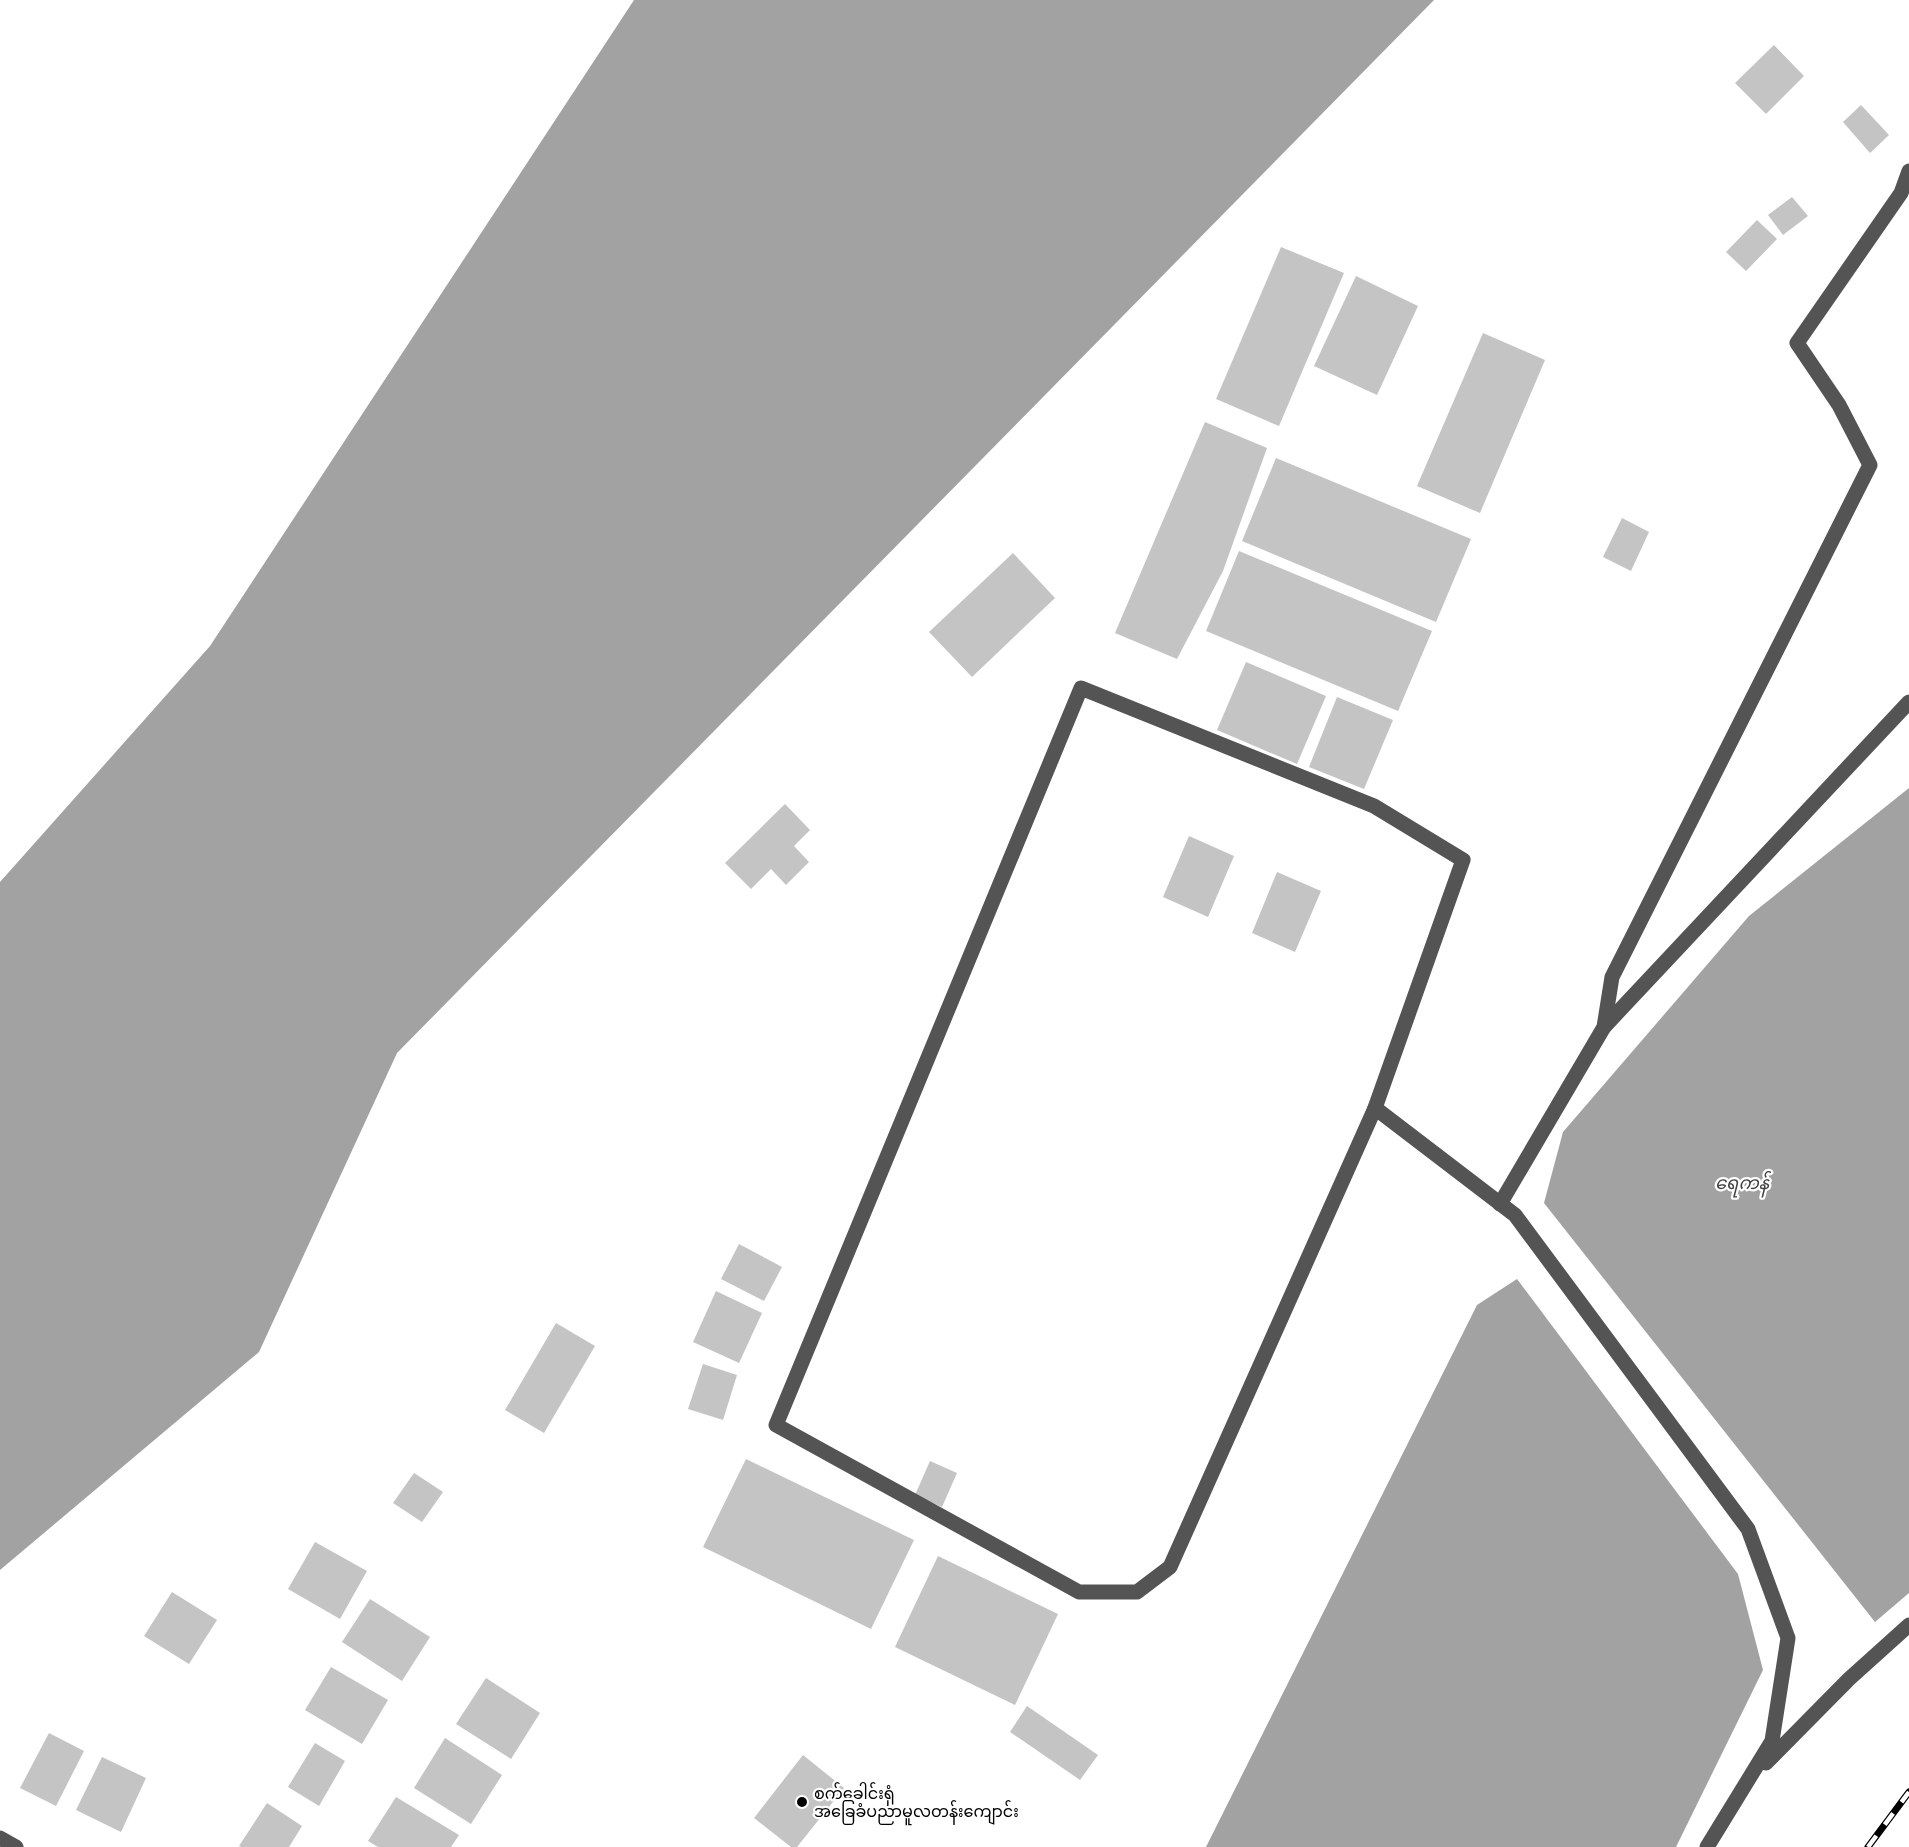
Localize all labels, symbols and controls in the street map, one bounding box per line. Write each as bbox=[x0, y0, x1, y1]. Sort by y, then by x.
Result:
water label: ရေကန် bbox=[1715, 1170, 1772, 1198]
place label: စက်ခေါင်းရုံ အခြေခံပညာမူလတန်းကျောင်း bbox=[814, 1782, 1019, 1826]
marker: စက်ခေါင်းရုံ အခြေခံပညာမူလတန်းကျောင်း bbox=[795, 1795, 809, 1809]

